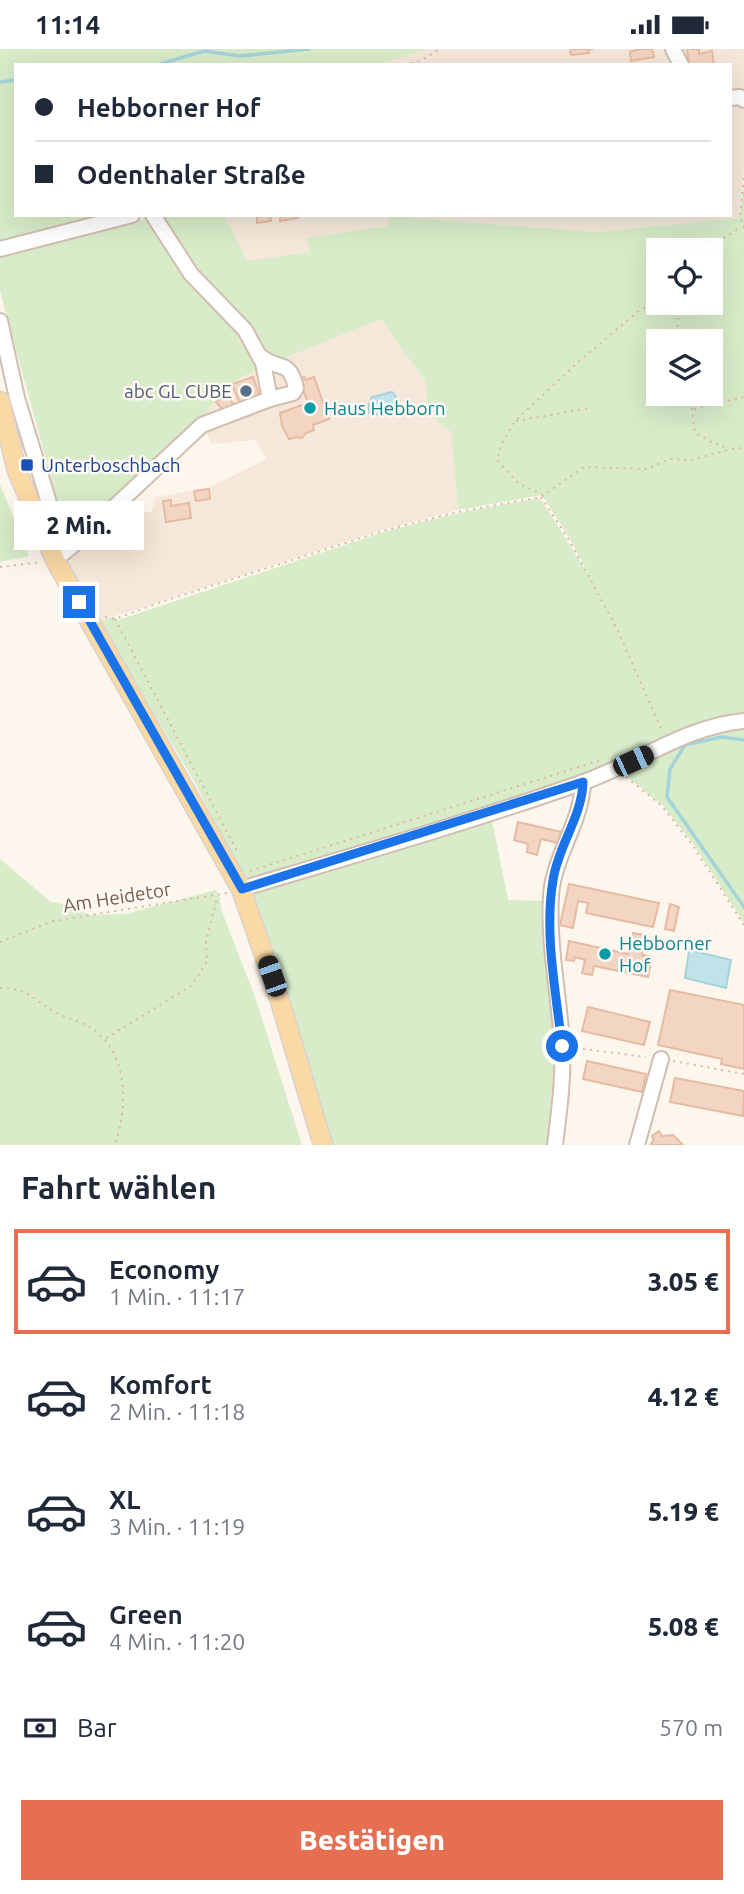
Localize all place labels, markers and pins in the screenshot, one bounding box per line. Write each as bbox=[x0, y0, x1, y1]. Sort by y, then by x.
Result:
place label: abc GL CUBE bbox=[124, 380, 232, 402]
marker: abc GL CUBE bbox=[238, 383, 254, 399]
place label: Haus Hebborn bbox=[324, 397, 446, 419]
marker: Haus Hebborn bbox=[302, 400, 318, 416]
place label: Unterboschbach bbox=[41, 454, 181, 476]
marker: Unterboschbach bbox=[19, 457, 35, 473]
place label: Hebborner Hof bbox=[619, 932, 712, 976]
marker: Hebborner Hof bbox=[597, 946, 613, 962]

